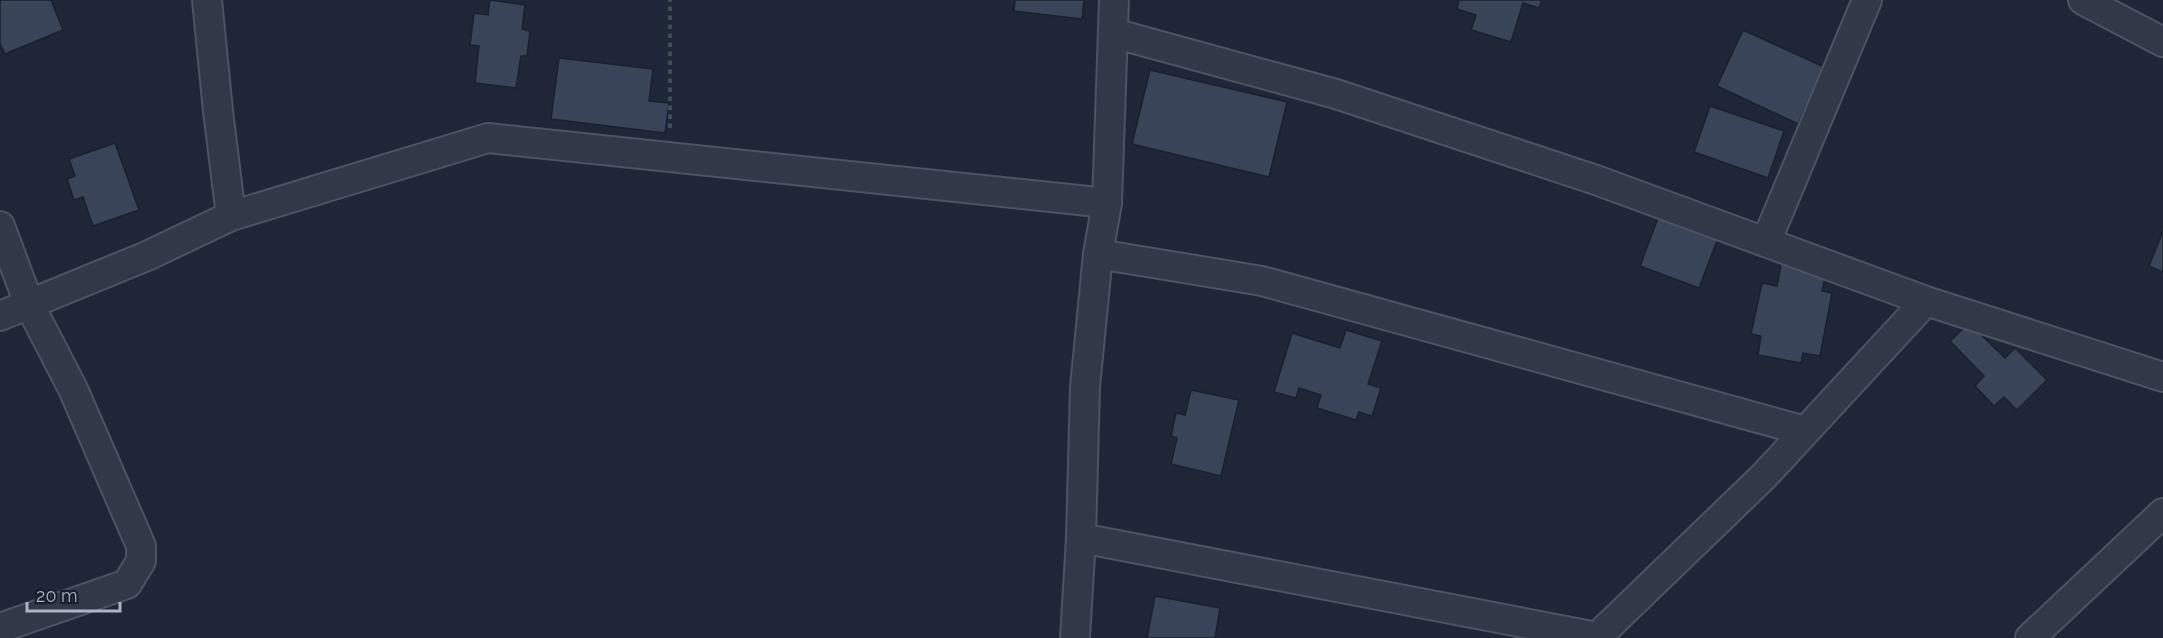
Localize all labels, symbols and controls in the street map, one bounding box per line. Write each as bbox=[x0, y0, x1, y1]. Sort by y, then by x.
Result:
scale bar bbox=[27, 575, 120, 613]
text: 20 m bbox=[36, 585, 78, 606]

